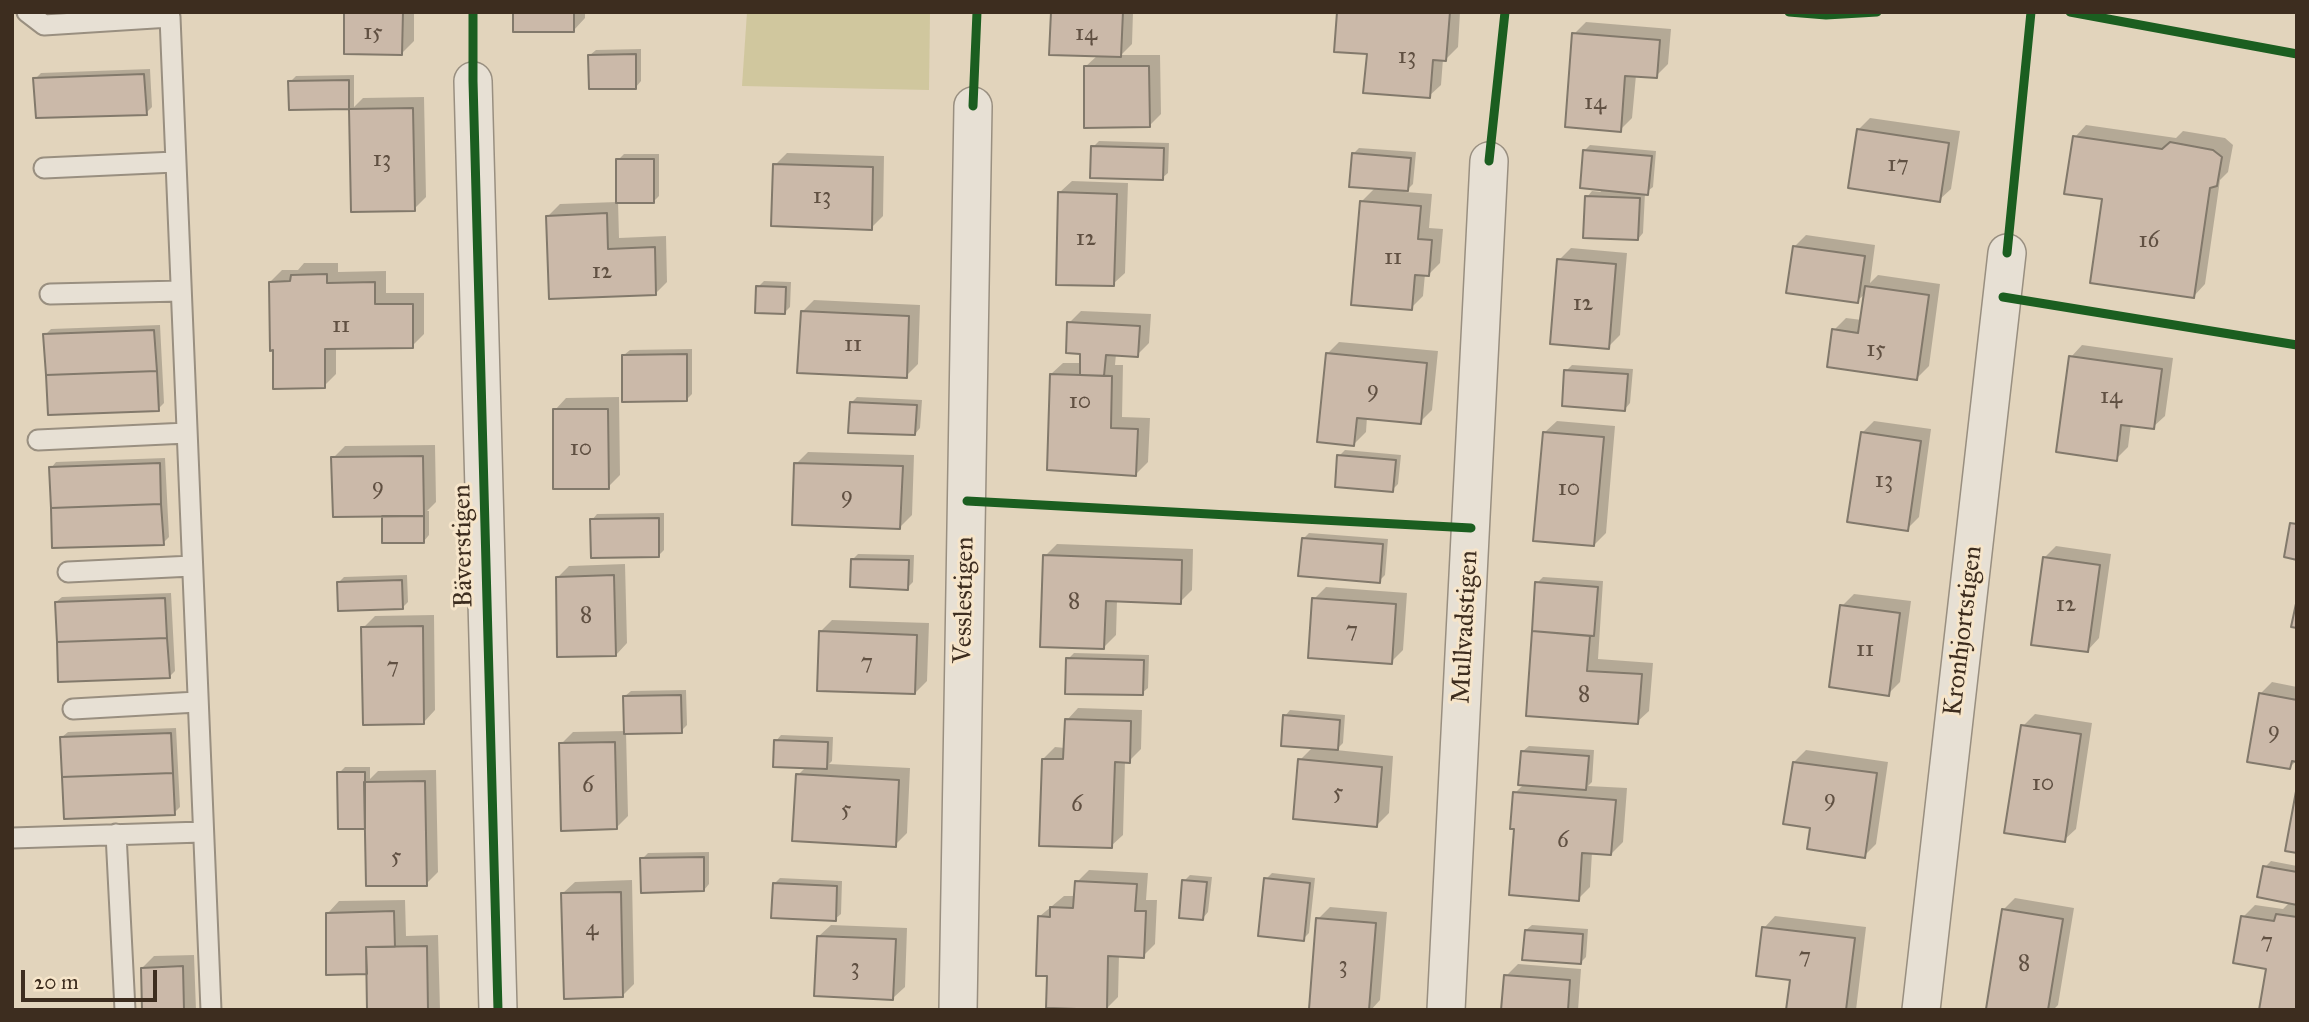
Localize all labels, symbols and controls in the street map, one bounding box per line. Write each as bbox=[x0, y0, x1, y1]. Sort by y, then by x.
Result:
house number: 15 bbox=[363, 19, 383, 47]
house number: 14 bbox=[1075, 20, 1097, 48]
house number: 13 bbox=[1398, 43, 1416, 71]
house number: 14 bbox=[1584, 89, 1606, 117]
house number: 13 bbox=[373, 146, 391, 174]
house number: 17 bbox=[1887, 151, 1909, 179]
house number: 13 bbox=[813, 183, 831, 211]
house number: 12 bbox=[1076, 225, 1096, 253]
house number: 16 bbox=[2139, 227, 2159, 255]
house number: 11 bbox=[1384, 244, 1402, 272]
house number: 12 bbox=[592, 258, 612, 286]
house number: 12 bbox=[1573, 290, 1593, 318]
house number: 11 bbox=[332, 312, 350, 340]
house number: 11 bbox=[844, 331, 862, 359]
house number: 15 bbox=[1866, 336, 1886, 364]
house number: 9 bbox=[1367, 376, 1379, 404]
house number: 14 bbox=[2100, 383, 2122, 411]
house number: 10 bbox=[1069, 388, 1091, 416]
house number: 10 bbox=[570, 435, 592, 463]
house number: 13 bbox=[1875, 467, 1893, 495]
house number: 9 bbox=[372, 473, 384, 501]
house number: 10 bbox=[1558, 475, 1580, 503]
house number: 9 bbox=[841, 482, 853, 510]
street label: Bäverstigen bbox=[447, 484, 481, 608]
street label: Vesslestigen bbox=[948, 536, 982, 664]
street label: Kronhjortstigen bbox=[1938, 544, 1990, 718]
street label: Mullvadstigen bbox=[1446, 550, 1486, 704]
house number: 8 bbox=[1068, 588, 1080, 616]
house number: 12 bbox=[2056, 591, 2076, 619]
house number: 8 bbox=[580, 602, 592, 630]
house number: 7 bbox=[1346, 617, 1358, 645]
house number: 11 bbox=[1856, 636, 1874, 664]
house number: 7 bbox=[861, 649, 873, 677]
house number: 7 bbox=[387, 653, 399, 681]
house number: 8 bbox=[1578, 681, 1590, 709]
house number: 9 bbox=[2268, 717, 2280, 745]
house number: 10 bbox=[2032, 770, 2054, 798]
house number: 6 bbox=[582, 772, 594, 800]
house number: 5 bbox=[1333, 779, 1343, 807]
house number: 9 bbox=[1824, 785, 1836, 813]
house number: 6 bbox=[1071, 791, 1083, 819]
house number: 5 bbox=[841, 796, 851, 824]
house number: 6 bbox=[1557, 827, 1569, 855]
house number: 5 bbox=[391, 843, 401, 871]
house number: 4 bbox=[586, 915, 598, 943]
house number: 7 bbox=[2261, 928, 2273, 956]
house number: 7 bbox=[1799, 943, 1811, 971]
house number: 8 bbox=[2018, 950, 2030, 978]
house number: 3 bbox=[1338, 952, 1348, 980]
house number: 3 bbox=[850, 954, 860, 982]
scale bar bbox=[24, 956, 161, 1000]
text: 20 m bbox=[34, 969, 79, 995]

